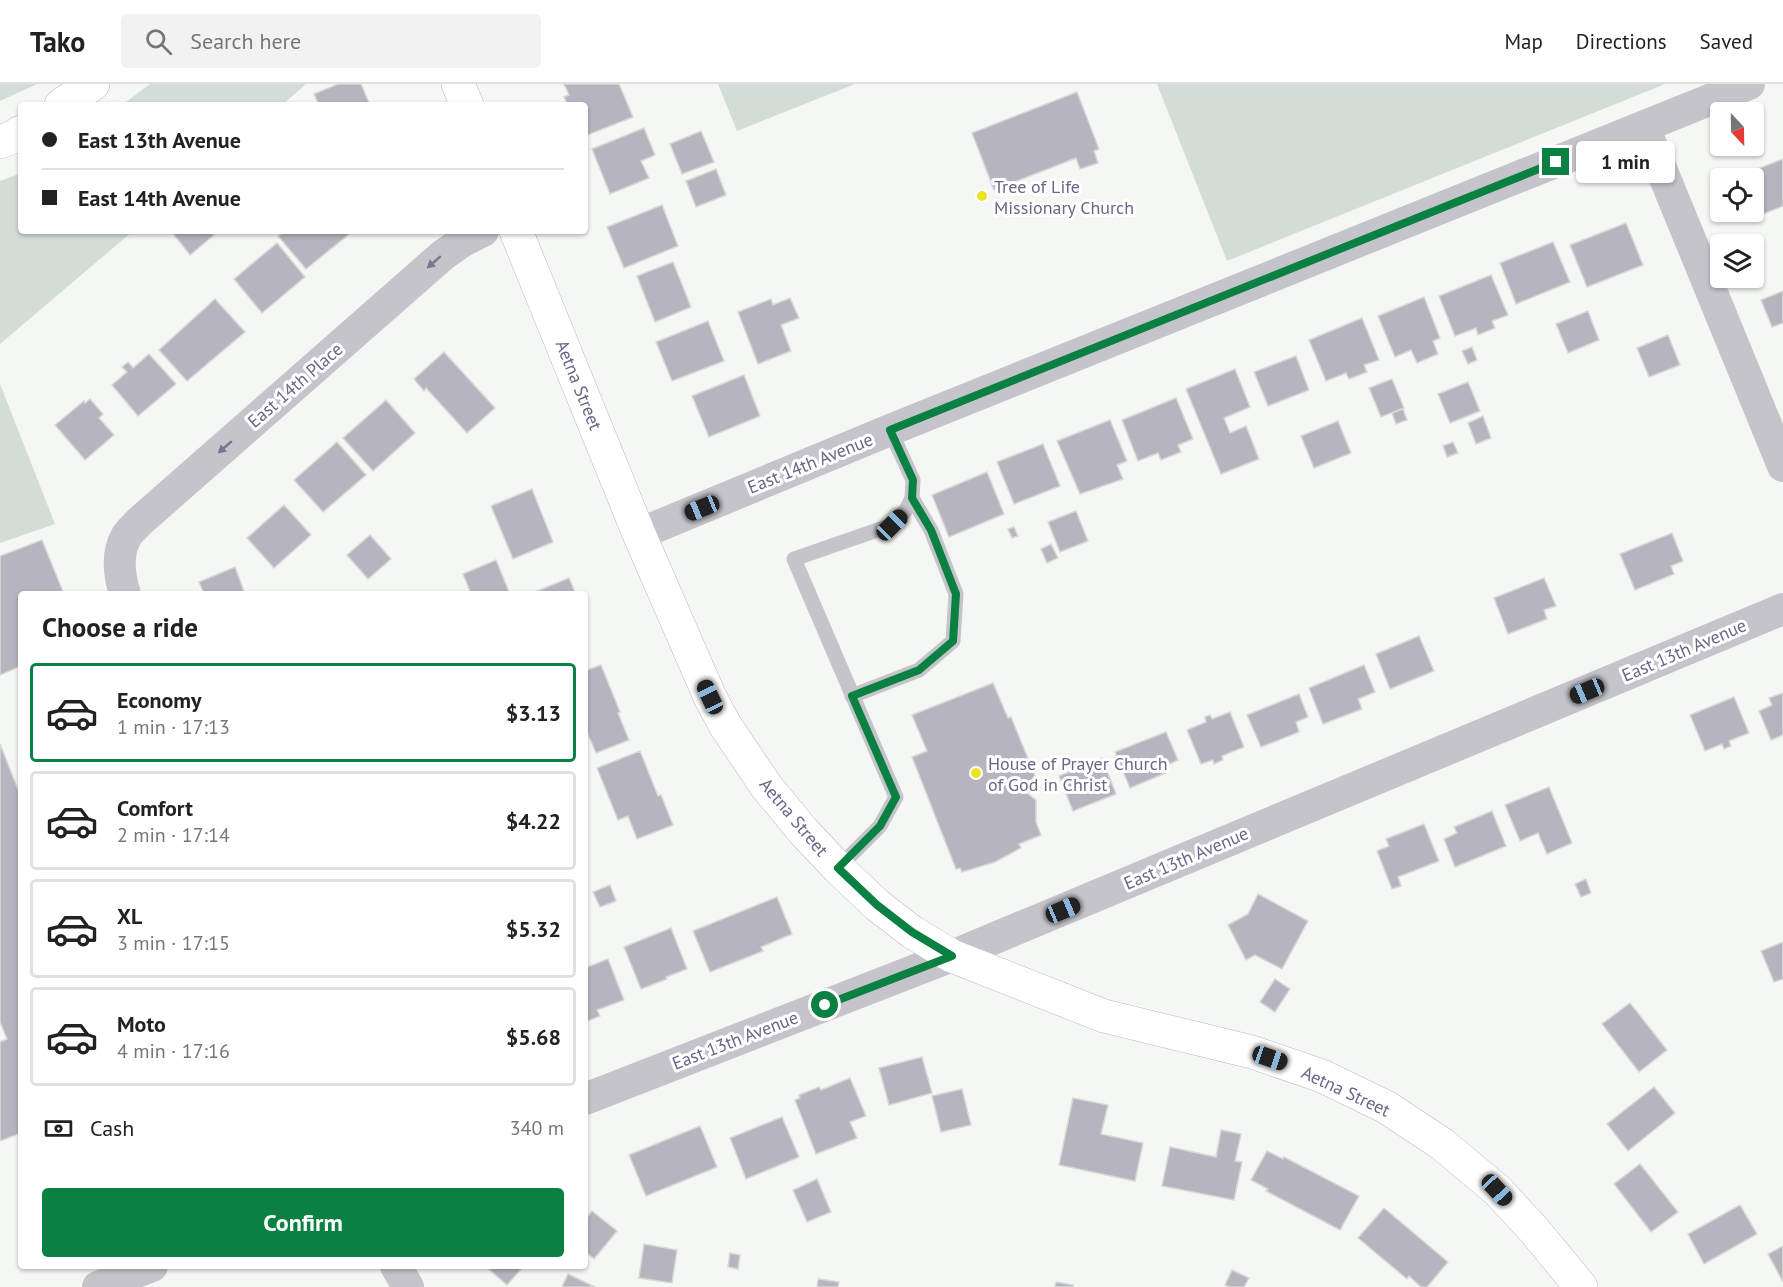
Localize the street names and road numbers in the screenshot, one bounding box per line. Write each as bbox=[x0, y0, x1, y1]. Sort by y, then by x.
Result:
street label: East 14th Place bbox=[243, 337, 347, 433]
street label: Aetna Street bbox=[551, 337, 607, 433]
street label: East 14th Avenue bbox=[744, 427, 876, 499]
street label: East 13th Avenue bbox=[1618, 613, 1750, 687]
street label: Aetna Street bbox=[755, 773, 833, 861]
street label: East 13th Avenue bbox=[1120, 821, 1252, 895]
street label: East 13th Avenue bbox=[669, 1005, 801, 1075]
street label: Aetna Street bbox=[1298, 1060, 1394, 1122]

